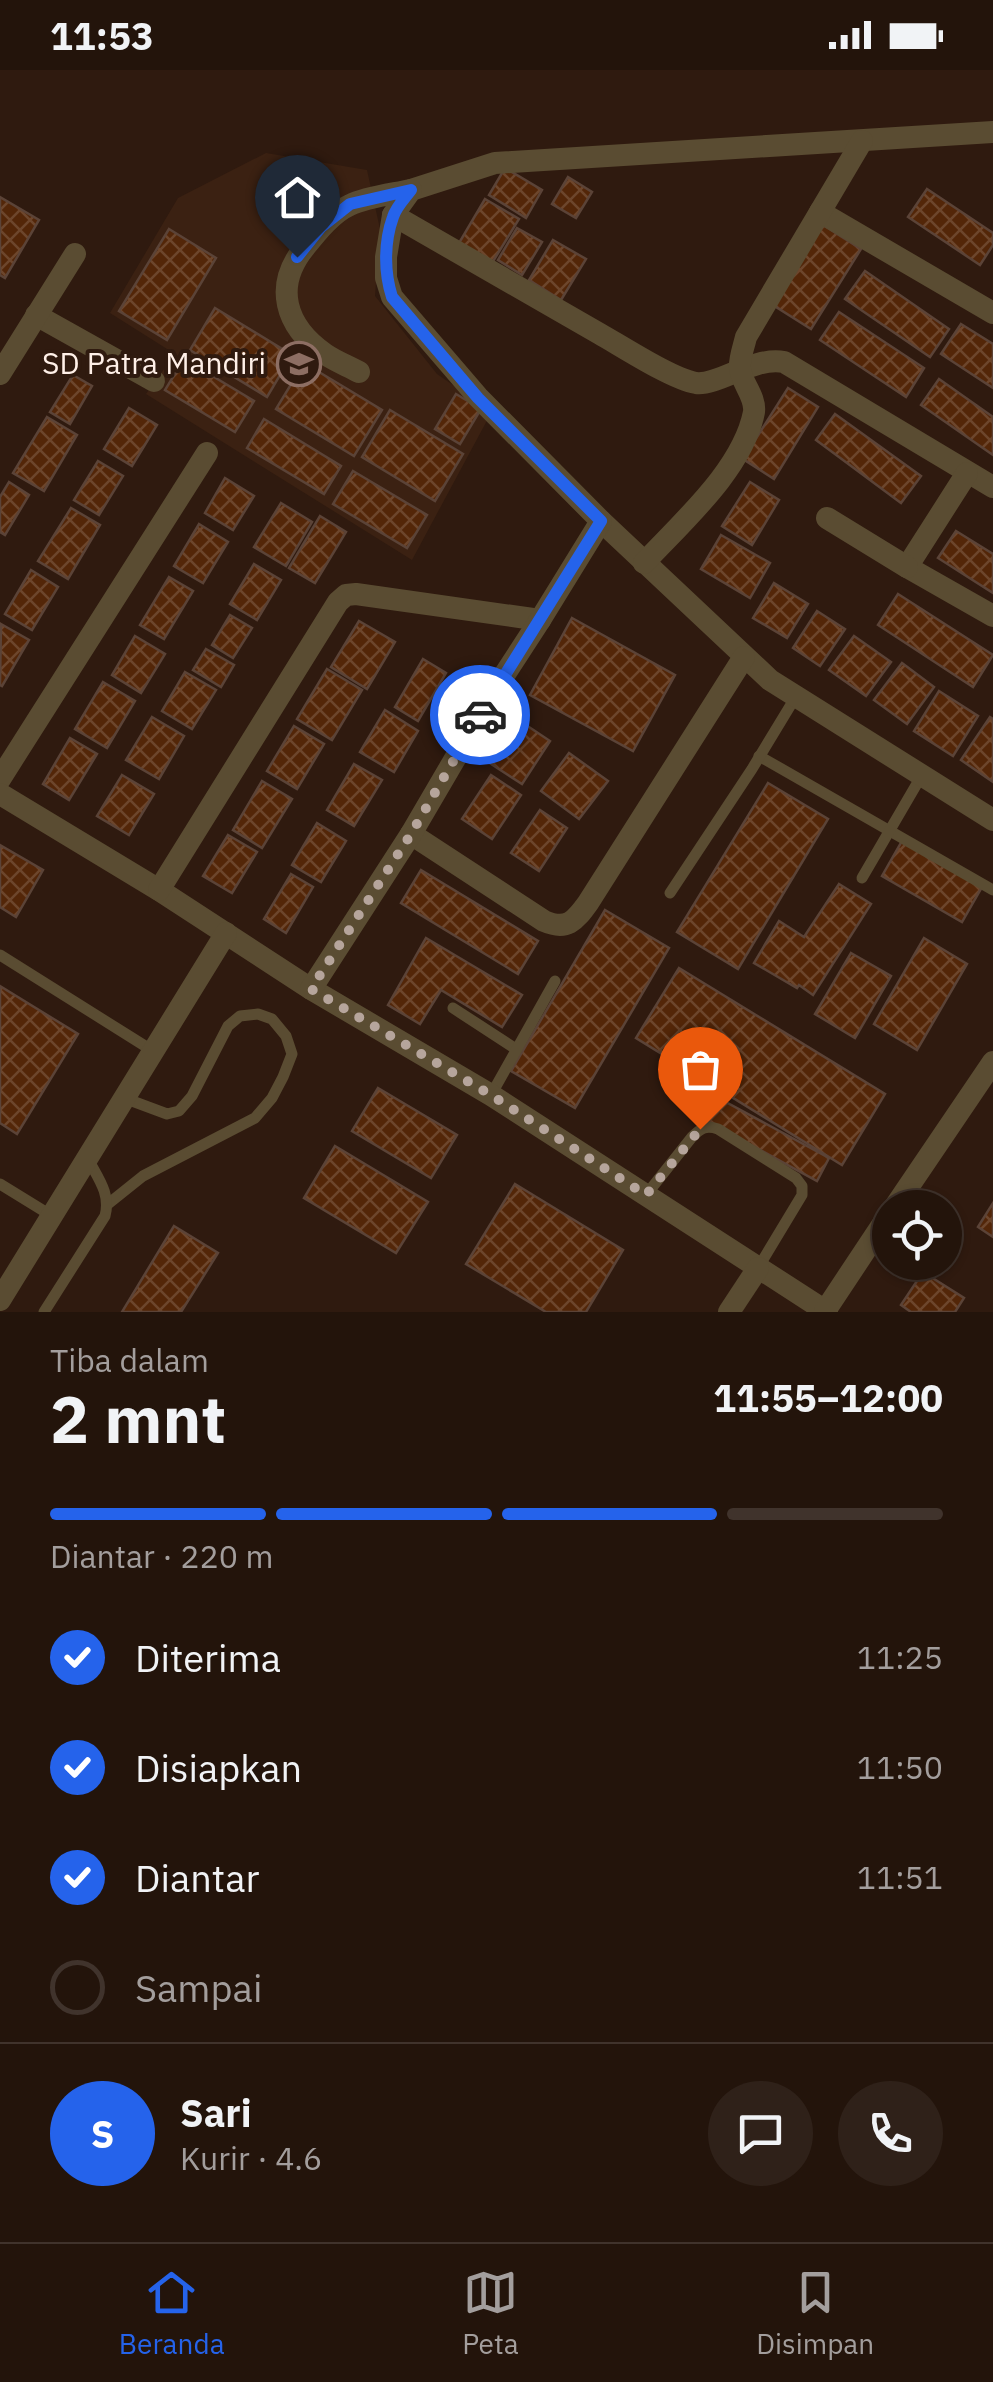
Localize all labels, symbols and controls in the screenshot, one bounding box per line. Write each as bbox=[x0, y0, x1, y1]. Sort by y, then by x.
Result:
text: 11:53 bbox=[50, 11, 154, 60]
pin bbox=[255, 155, 340, 258]
icon: home bbox=[270, 170, 325, 225]
school or university icon: SD Patra Mandiri bbox=[276, 341, 322, 387]
place label: SD Patra Mandiri bbox=[42, 343, 266, 382]
courier bbox=[430, 665, 530, 765]
icon: car bbox=[453, 688, 508, 743]
pin bbox=[658, 1027, 743, 1130]
icon: bag bbox=[673, 1042, 728, 1097]
map controls bbox=[872, 1190, 962, 1280]
button: locate bbox=[872, 1190, 962, 1280]
text: Tiba dalam bbox=[50, 1339, 209, 1381]
text: 11:55–12:00 bbox=[713, 1373, 943, 1422]
text: 2 mnt bbox=[50, 1376, 226, 1461]
text: Diantar · 220 m bbox=[50, 1535, 273, 1577]
icon: check bbox=[50, 1630, 105, 1685]
text: Diterima bbox=[135, 1633, 281, 1682]
text: 11:25 bbox=[857, 1636, 943, 1678]
icon: check bbox=[50, 1740, 105, 1795]
text: Disiapkan bbox=[135, 1743, 302, 1792]
text: 11:50 bbox=[857, 1746, 943, 1788]
icon: check bbox=[50, 1850, 105, 1905]
text: Diantar bbox=[135, 1853, 259, 1902]
text: 11:51 bbox=[857, 1856, 943, 1898]
text: Sampai bbox=[135, 1963, 262, 2012]
button: chat bbox=[708, 2081, 813, 2186]
button: phone bbox=[838, 2081, 943, 2186]
text: Sari bbox=[180, 2088, 252, 2137]
text: S bbox=[91, 2109, 114, 2158]
text: Kurir · 4.6 bbox=[180, 2137, 322, 2179]
tab: Beranda bbox=[119, 2265, 225, 2362]
tab: Peta bbox=[462, 2265, 519, 2362]
tab: Disimpan bbox=[756, 2265, 874, 2362]

